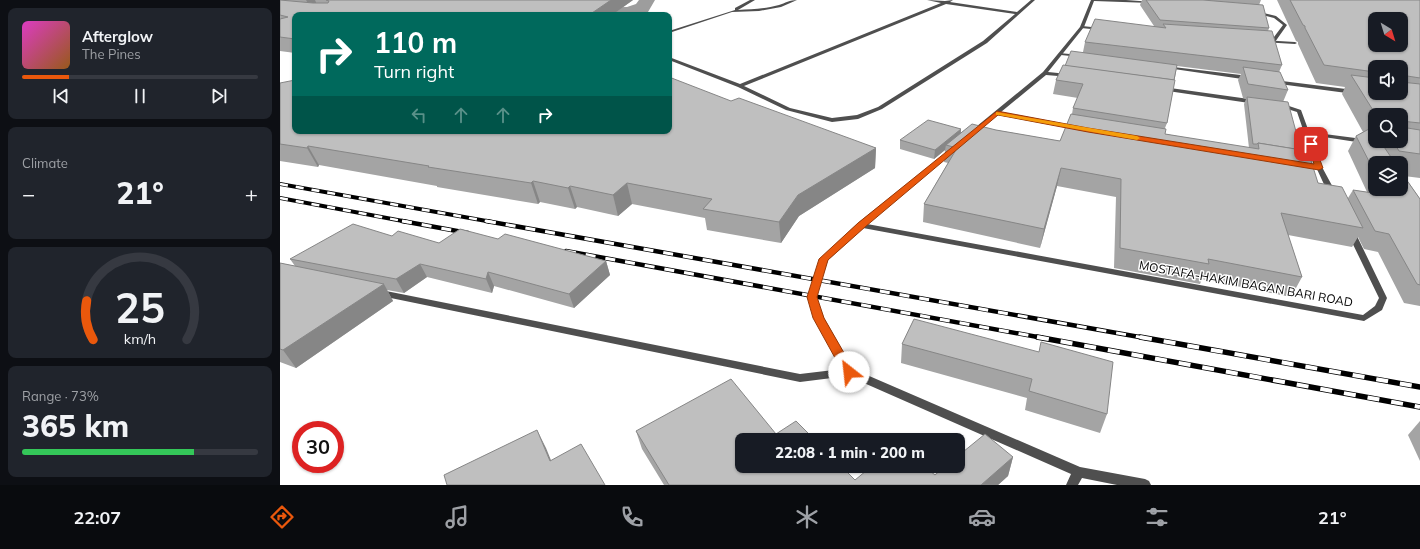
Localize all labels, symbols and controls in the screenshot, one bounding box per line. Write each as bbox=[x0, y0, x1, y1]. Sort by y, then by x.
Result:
north arrow bbox=[1368, 12, 1408, 52]
map controls bbox=[1368, 12, 1408, 196]
text: 110 m bbox=[374, 25, 457, 60]
text: Afterglow bbox=[82, 27, 153, 46]
icon: right bbox=[308, 28, 360, 80]
text: The Pines bbox=[82, 46, 141, 62]
text: Turn right bbox=[374, 60, 454, 83]
button: sound bbox=[1368, 60, 1408, 100]
icon: previous bbox=[50, 85, 72, 107]
icon: pause bbox=[129, 85, 151, 107]
icon: next bbox=[208, 85, 230, 107]
icon: left bbox=[408, 104, 430, 126]
icon: ahead bbox=[450, 104, 472, 126]
icon: ahead bbox=[492, 104, 514, 126]
icon: right bbox=[534, 104, 556, 126]
button: search bbox=[1368, 108, 1408, 148]
pin bbox=[1294, 127, 1328, 161]
icon: arrive bbox=[1300, 133, 1322, 155]
text: Climate bbox=[22, 155, 68, 171]
button: layers bbox=[1368, 156, 1408, 196]
text: 21° bbox=[116, 174, 164, 212]
text: − bbox=[22, 180, 35, 208]
text: + bbox=[245, 180, 258, 208]
street label: MOSTAFA-HAKIM BAGAN BARI ROAD bbox=[1138, 257, 1354, 310]
text: 25 bbox=[115, 281, 165, 333]
text: km/h bbox=[124, 330, 156, 348]
position arrow bbox=[828, 351, 870, 393]
text: Range · 73% bbox=[22, 388, 99, 404]
text: 365 km bbox=[22, 407, 129, 445]
speed limit sign: 30 bbox=[292, 421, 344, 473]
text: 22:08 · 1 min · 200 m bbox=[775, 443, 925, 462]
icon: directions bbox=[268, 503, 296, 531]
icon: music bbox=[443, 503, 471, 531]
icon: phone bbox=[618, 503, 646, 531]
icon: climate bbox=[793, 503, 821, 531]
icon: car bbox=[968, 503, 996, 531]
icon: filters bbox=[1143, 503, 1171, 531]
text: 22:07 bbox=[73, 506, 121, 529]
text: 21° bbox=[1318, 506, 1346, 529]

